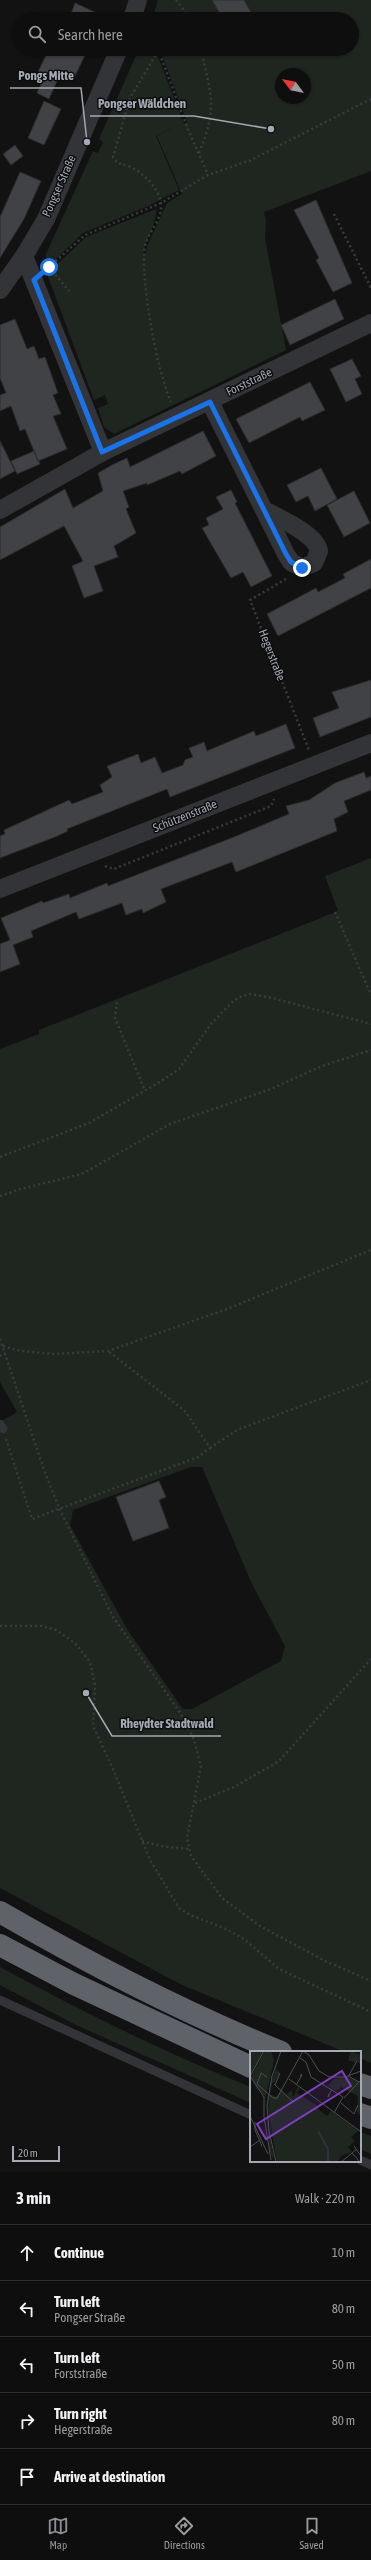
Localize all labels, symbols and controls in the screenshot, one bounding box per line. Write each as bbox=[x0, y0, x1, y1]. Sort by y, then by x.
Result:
search box bbox=[12, 12, 359, 56]
icon: search bbox=[26, 23, 48, 45]
text: Search here bbox=[58, 26, 123, 43]
callout: Pongs Mitte bbox=[10, 63, 81, 88]
text: Pongs Mitte bbox=[18, 68, 74, 83]
north arrow bbox=[275, 68, 311, 104]
callout: Pongser Wäldchen bbox=[90, 91, 194, 116]
text: Pongser Wäldchen bbox=[98, 96, 186, 111]
street label: Pongser Straße bbox=[39, 153, 79, 219]
route start bbox=[40, 258, 58, 276]
street label: Forststraße bbox=[224, 365, 274, 399]
route end bbox=[293, 559, 311, 577]
street label: Hegerstraße bbox=[256, 627, 288, 683]
street label: Schützenstraße bbox=[151, 797, 219, 835]
callout: Rheydter Stadtwald bbox=[112, 1711, 221, 1736]
text: Rheydter Stadtwald bbox=[120, 1716, 214, 1731]
inset map bbox=[250, 2051, 361, 2162]
scale bar bbox=[12, 2144, 60, 2163]
text: 20 m bbox=[18, 2147, 38, 2159]
text: 3 min bbox=[16, 2188, 51, 2208]
text: Walk · 220 m bbox=[295, 2191, 355, 2206]
icon: ahead bbox=[16, 2242, 38, 2264]
text: Continue bbox=[54, 2244, 104, 2261]
text: 10 m bbox=[332, 2245, 355, 2260]
text: Turn left bbox=[54, 2293, 100, 2310]
icon: left bbox=[16, 2298, 38, 2320]
text: 80 m bbox=[332, 2301, 355, 2316]
text: Pongser Straße bbox=[54, 2310, 125, 2325]
text: Turn left bbox=[54, 2349, 100, 2366]
icon: left bbox=[16, 2354, 38, 2376]
text: 50 m bbox=[332, 2357, 355, 2372]
text: Forststraße bbox=[54, 2366, 107, 2381]
text: Turn right bbox=[54, 2405, 107, 2422]
icon: right bbox=[16, 2410, 38, 2432]
text: 80 m bbox=[332, 2413, 355, 2428]
text: Hegerstraße bbox=[54, 2422, 113, 2437]
icon: arrive bbox=[16, 2466, 38, 2488]
text: Arrive at destination bbox=[54, 2468, 165, 2485]
tab: Map bbox=[47, 2515, 69, 2551]
tab: Directions bbox=[164, 2515, 205, 2551]
tab: Saved bbox=[299, 2515, 324, 2551]

